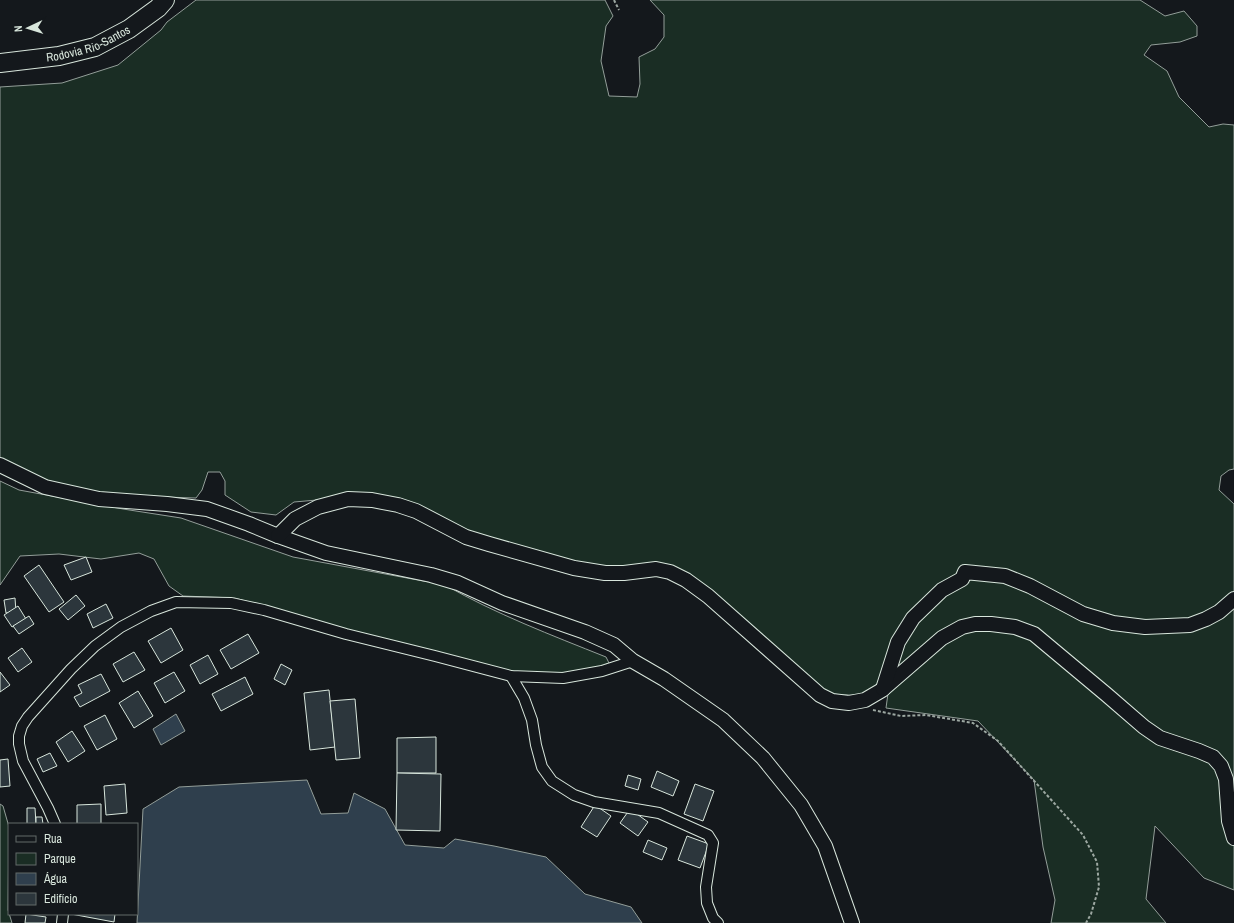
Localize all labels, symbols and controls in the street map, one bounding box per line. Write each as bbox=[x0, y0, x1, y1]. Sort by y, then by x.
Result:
north arrow bbox=[8, 8, 48, 48]
street label: Rodovia Rio-Santos bbox=[45, 22, 133, 65]
text: N bbox=[11, 25, 25, 32]
legend bbox=[8, 823, 138, 915]
text: Rua bbox=[44, 831, 63, 847]
text: Parque bbox=[44, 851, 76, 867]
text: Água bbox=[43, 871, 68, 887]
text: Edifício bbox=[44, 891, 77, 907]

